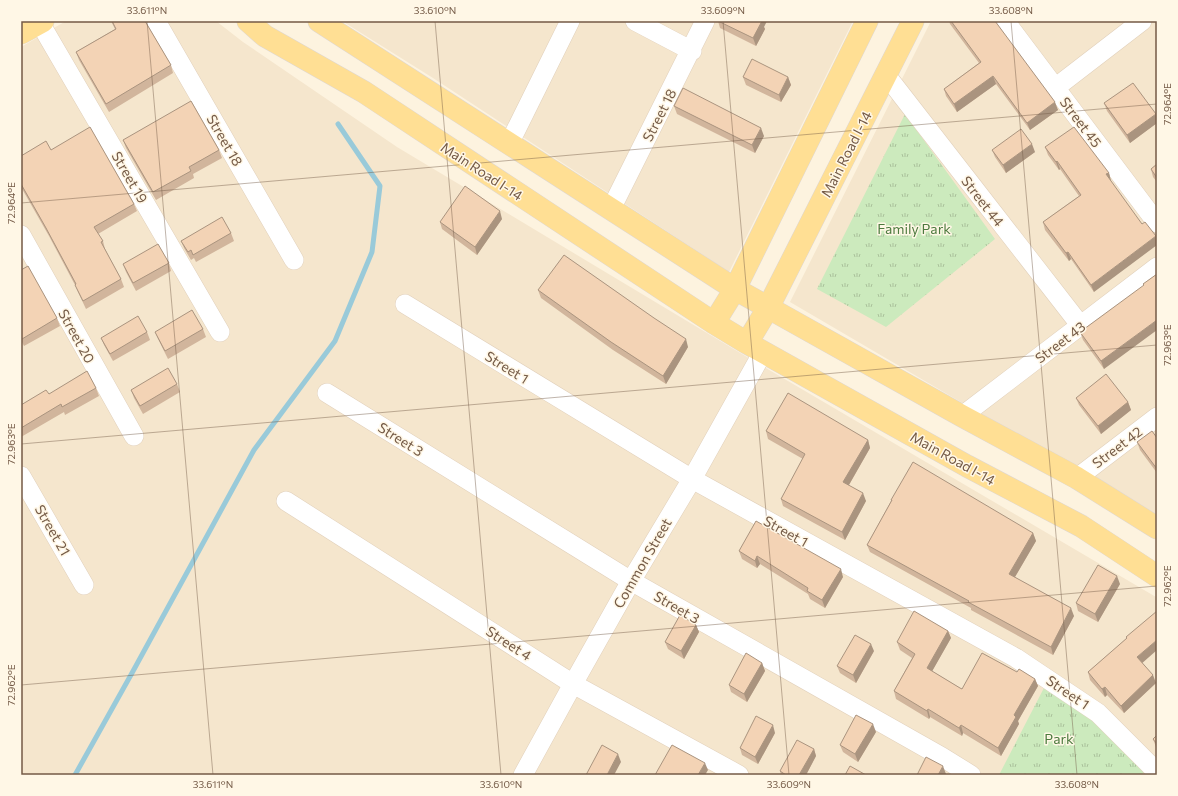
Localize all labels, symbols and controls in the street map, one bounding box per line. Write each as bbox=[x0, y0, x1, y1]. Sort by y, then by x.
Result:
text: 33.611°N bbox=[127, 4, 167, 16]
text: 33.610°N bbox=[414, 4, 456, 16]
text: 33.609°N bbox=[701, 4, 745, 16]
text: 33.608°N bbox=[989, 4, 1033, 16]
text: 72.964°E bbox=[1161, 83, 1173, 125]
street label: Street 18 bbox=[639, 86, 679, 144]
street label: Street 45 bbox=[1057, 93, 1105, 151]
street label: Main Road I-14 bbox=[817, 108, 875, 200]
street label: Street 18 bbox=[203, 111, 247, 169]
street label: Main Road I-14 bbox=[438, 138, 527, 204]
street label: Street 19 bbox=[108, 148, 152, 206]
street label: Street 44 bbox=[958, 172, 1008, 230]
text: 72.964°E bbox=[5, 182, 17, 224]
park label: Family Park bbox=[877, 220, 951, 237]
street label: Street 20 bbox=[55, 306, 99, 366]
street label: Street 43 bbox=[1031, 318, 1089, 366]
text: 72.963°E bbox=[1161, 324, 1173, 366]
street label: Street 1 bbox=[482, 347, 532, 387]
street label: Street 3 bbox=[375, 418, 427, 460]
text: 72.963°E bbox=[5, 423, 17, 465]
street label: Street 42 bbox=[1089, 423, 1146, 471]
street label: Main Road I-14 bbox=[908, 428, 999, 489]
street label: Street 21 bbox=[32, 502, 74, 558]
street label: Street 1 bbox=[761, 512, 811, 550]
street label: Common Street bbox=[609, 515, 675, 611]
text: 72.962°E bbox=[1161, 565, 1173, 607]
street label: Street 3 bbox=[651, 587, 703, 627]
street label: Street 4 bbox=[483, 622, 535, 664]
text: 72.962°E bbox=[5, 664, 17, 706]
street label: Street 1 bbox=[1043, 671, 1093, 713]
park label: Park bbox=[1044, 730, 1074, 747]
text: 33.611°N bbox=[193, 778, 233, 790]
text: 33.610°N bbox=[480, 778, 522, 790]
text: 33.609°N bbox=[767, 778, 811, 790]
text: 33.608°N bbox=[1055, 778, 1099, 790]

